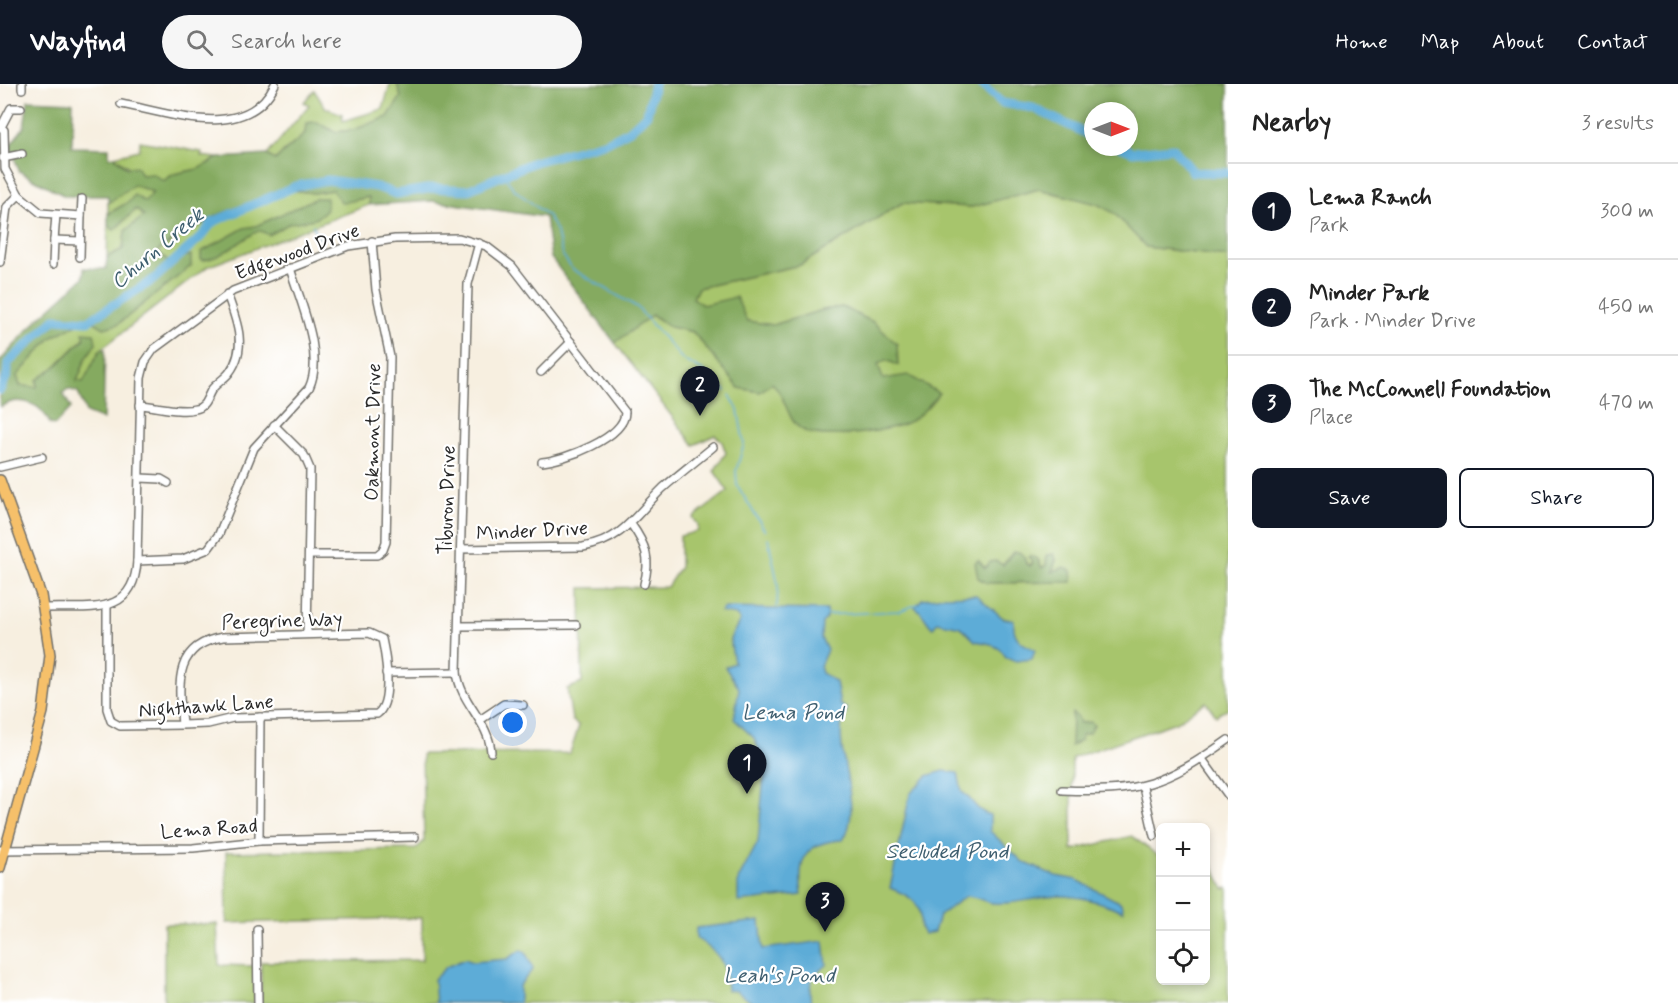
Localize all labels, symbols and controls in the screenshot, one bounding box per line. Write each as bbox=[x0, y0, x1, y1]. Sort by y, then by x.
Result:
search box bbox=[162, 15, 582, 69]
text: Wayfind bbox=[30, 24, 126, 61]
icon: search bbox=[183, 26, 216, 59]
text: Search here bbox=[231, 28, 342, 56]
text: Home bbox=[1336, 28, 1388, 56]
text: Map bbox=[1421, 28, 1459, 56]
text: About bbox=[1492, 28, 1544, 56]
text: Contact bbox=[1577, 28, 1648, 56]
north arrow bbox=[1084, 102, 1138, 156]
text: Nearby bbox=[1252, 106, 1331, 140]
text: 3 results bbox=[1582, 110, 1654, 137]
text: Lema Ranch bbox=[1309, 184, 1432, 212]
text: 1 bbox=[1267, 198, 1276, 225]
text: 300 m bbox=[1600, 198, 1654, 225]
water label: Churn Creek bbox=[105, 201, 211, 296]
text: Park bbox=[1309, 212, 1349, 239]
street label: Edgewood Drive bbox=[232, 217, 364, 289]
text: Minder Park bbox=[1309, 280, 1429, 308]
text: 2 bbox=[1267, 294, 1276, 321]
text: 450 m bbox=[1598, 294, 1654, 321]
text: Park · Minder Drive bbox=[1309, 308, 1476, 335]
street label: Oakmont Drive bbox=[359, 363, 388, 501]
pin: 2 bbox=[680, 366, 720, 416]
text: The McConnell Foundation bbox=[1309, 376, 1551, 404]
text: 3 bbox=[1267, 390, 1276, 417]
text: 470 m bbox=[1599, 390, 1654, 417]
text: Place bbox=[1309, 404, 1353, 431]
street label: Tiburon Drive bbox=[432, 445, 463, 555]
button: Save bbox=[1252, 468, 1447, 528]
button: Share bbox=[1459, 468, 1654, 528]
street label: Minder Drive bbox=[476, 515, 589, 548]
street label: Peregrine Way bbox=[221, 606, 343, 638]
street label: Nighthawk Lane bbox=[138, 688, 275, 727]
water label: Lema Pond bbox=[742, 699, 846, 727]
your location bbox=[498, 708, 527, 737]
pin: 1 bbox=[728, 744, 766, 794]
street label: Lema Road bbox=[160, 813, 259, 846]
map controls bbox=[1156, 823, 1210, 985]
button: + bbox=[1156, 823, 1210, 877]
water label: Secluded Pond bbox=[886, 838, 1010, 866]
button: − bbox=[1156, 877, 1210, 931]
pin: 3 bbox=[806, 882, 844, 932]
button: locate bbox=[1156, 931, 1210, 985]
water label: Leah's Pond bbox=[723, 962, 837, 990]

